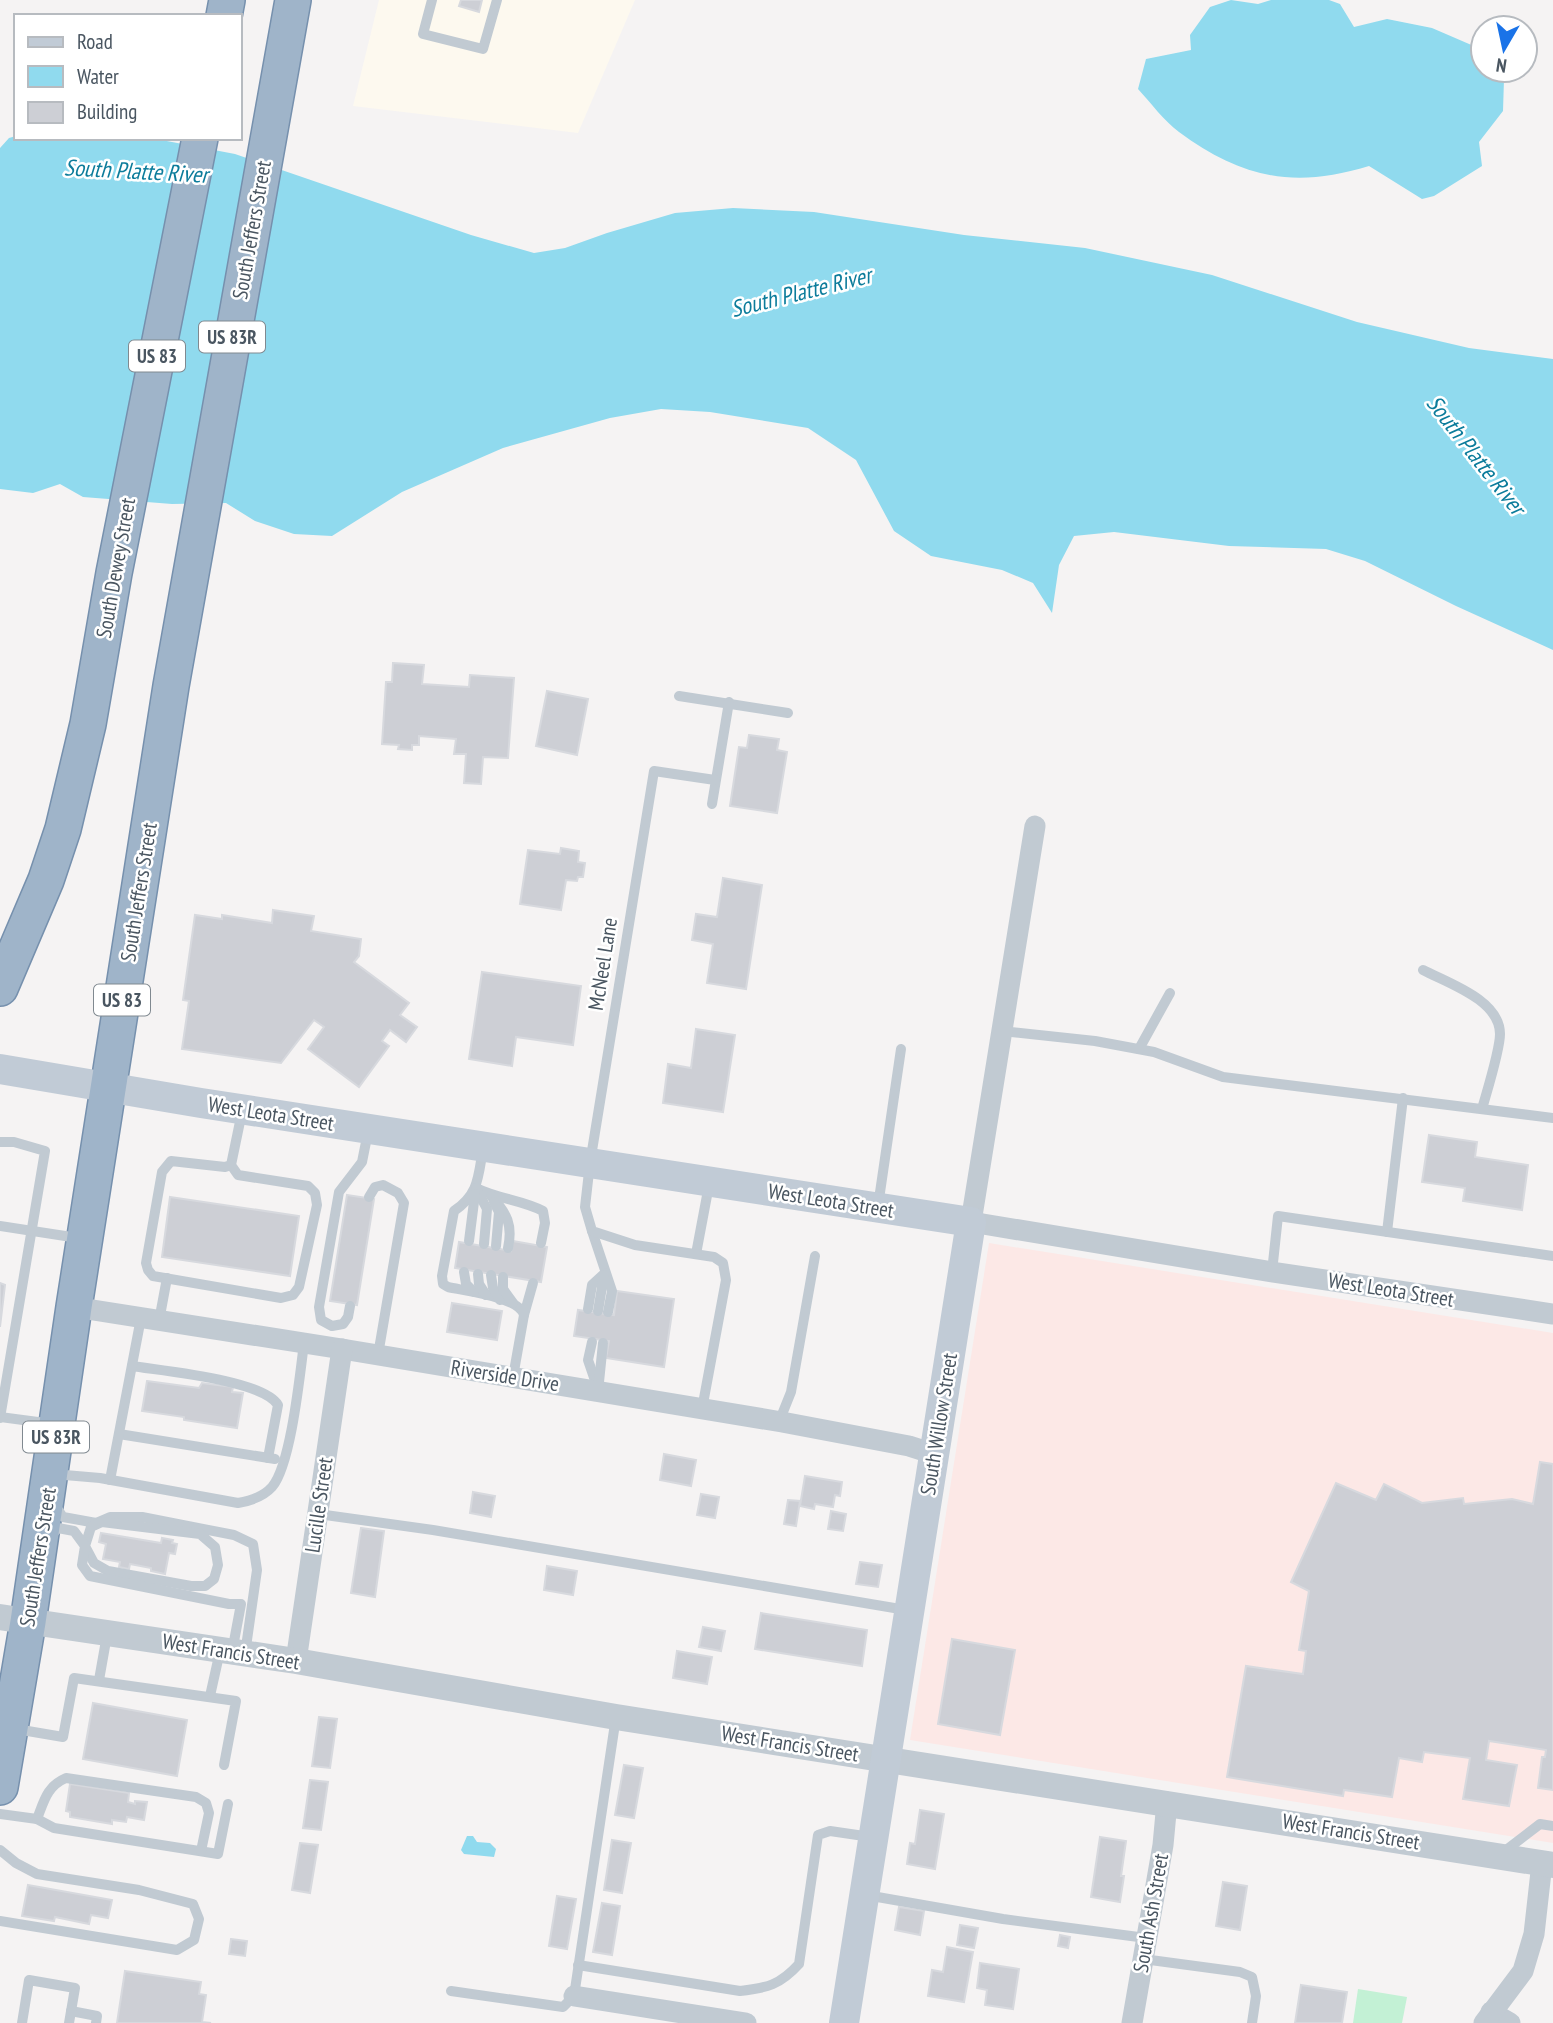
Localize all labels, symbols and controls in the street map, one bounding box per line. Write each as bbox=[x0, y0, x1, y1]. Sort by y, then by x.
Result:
legend bbox=[14, 14, 242, 140]
north arrow bbox=[1469, 14, 1539, 84]
text: Road bbox=[77, 28, 113, 55]
text: N bbox=[1494, 53, 1508, 78]
text: Water bbox=[77, 63, 119, 90]
text: Building bbox=[77, 98, 137, 125]
water label: South Platte River bbox=[64, 152, 212, 189]
street label: South Jeffers Street bbox=[226, 158, 277, 301]
water label: South Platte River bbox=[728, 259, 878, 323]
road number: US 83R bbox=[199, 322, 265, 352]
road number: US 83 bbox=[129, 340, 185, 372]
water label: South Platte River bbox=[1421, 389, 1534, 523]
street label: South Dewey Street bbox=[90, 495, 141, 640]
street label: South Jeffers Street bbox=[114, 820, 163, 963]
street label: McNeel Lane bbox=[582, 916, 623, 1012]
road number: US 83 bbox=[94, 984, 150, 1016]
street label: West Leota Street bbox=[206, 1090, 336, 1137]
street label: West Leota Street bbox=[766, 1177, 896, 1224]
street label: West Leota Street bbox=[1326, 1266, 1456, 1313]
street label: South Willow Street bbox=[914, 1351, 963, 1497]
street label: Riverside Drive bbox=[449, 1354, 561, 1397]
road number: US 83R bbox=[23, 1422, 89, 1452]
street label: Lucille Street bbox=[298, 1455, 339, 1554]
street label: South Jeffers Street bbox=[13, 1485, 62, 1628]
street label: West Francis Street bbox=[161, 1627, 302, 1676]
street label: West Francis Street bbox=[720, 1719, 861, 1768]
street label: West Francis Street bbox=[1281, 1807, 1422, 1856]
street label: South Ash Street bbox=[1127, 1851, 1174, 1974]

